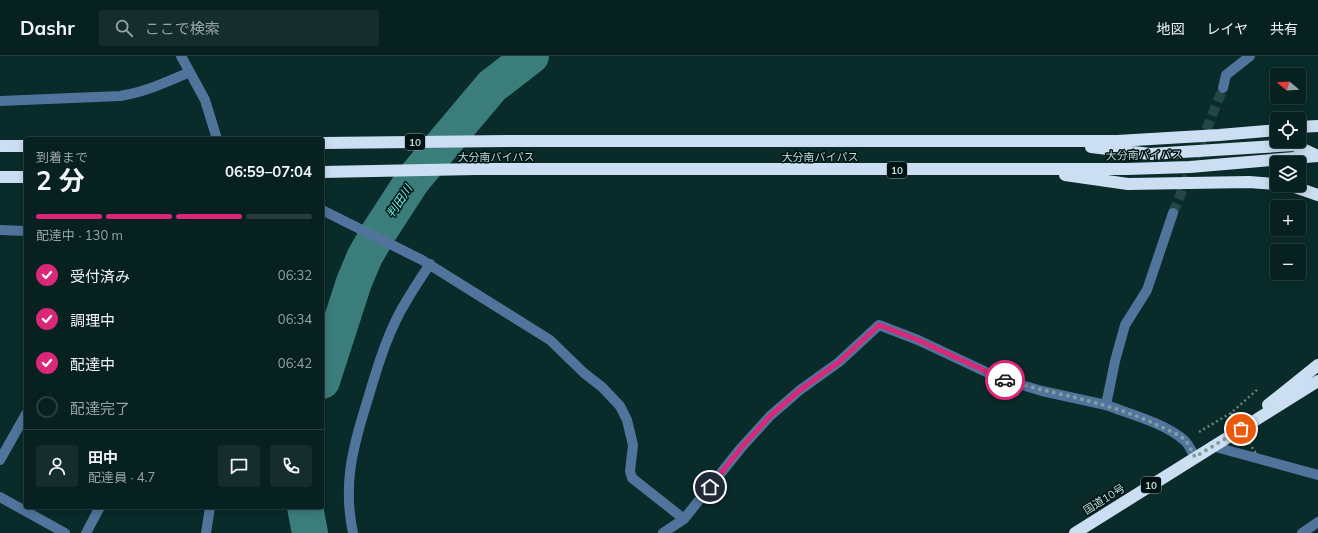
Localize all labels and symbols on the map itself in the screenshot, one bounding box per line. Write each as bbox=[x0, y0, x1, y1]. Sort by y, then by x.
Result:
north arrow bbox=[1270, 68, 1306, 104]
road number: 10 bbox=[405, 134, 425, 150]
street label: 大分南バイパス bbox=[1105, 147, 1183, 163]
street label: 大分南バイパス bbox=[458, 150, 534, 164]
street label: 大分南バイパス bbox=[782, 150, 858, 164]
road number: 10 bbox=[887, 162, 907, 178]
water label: 判田川 bbox=[383, 180, 416, 220]
courier bbox=[985, 360, 1025, 400]
pin bbox=[1224, 412, 1258, 446]
pin bbox=[693, 470, 727, 504]
road number: 10 bbox=[1141, 477, 1161, 493]
street label: 国道10号 bbox=[1081, 481, 1127, 517]

